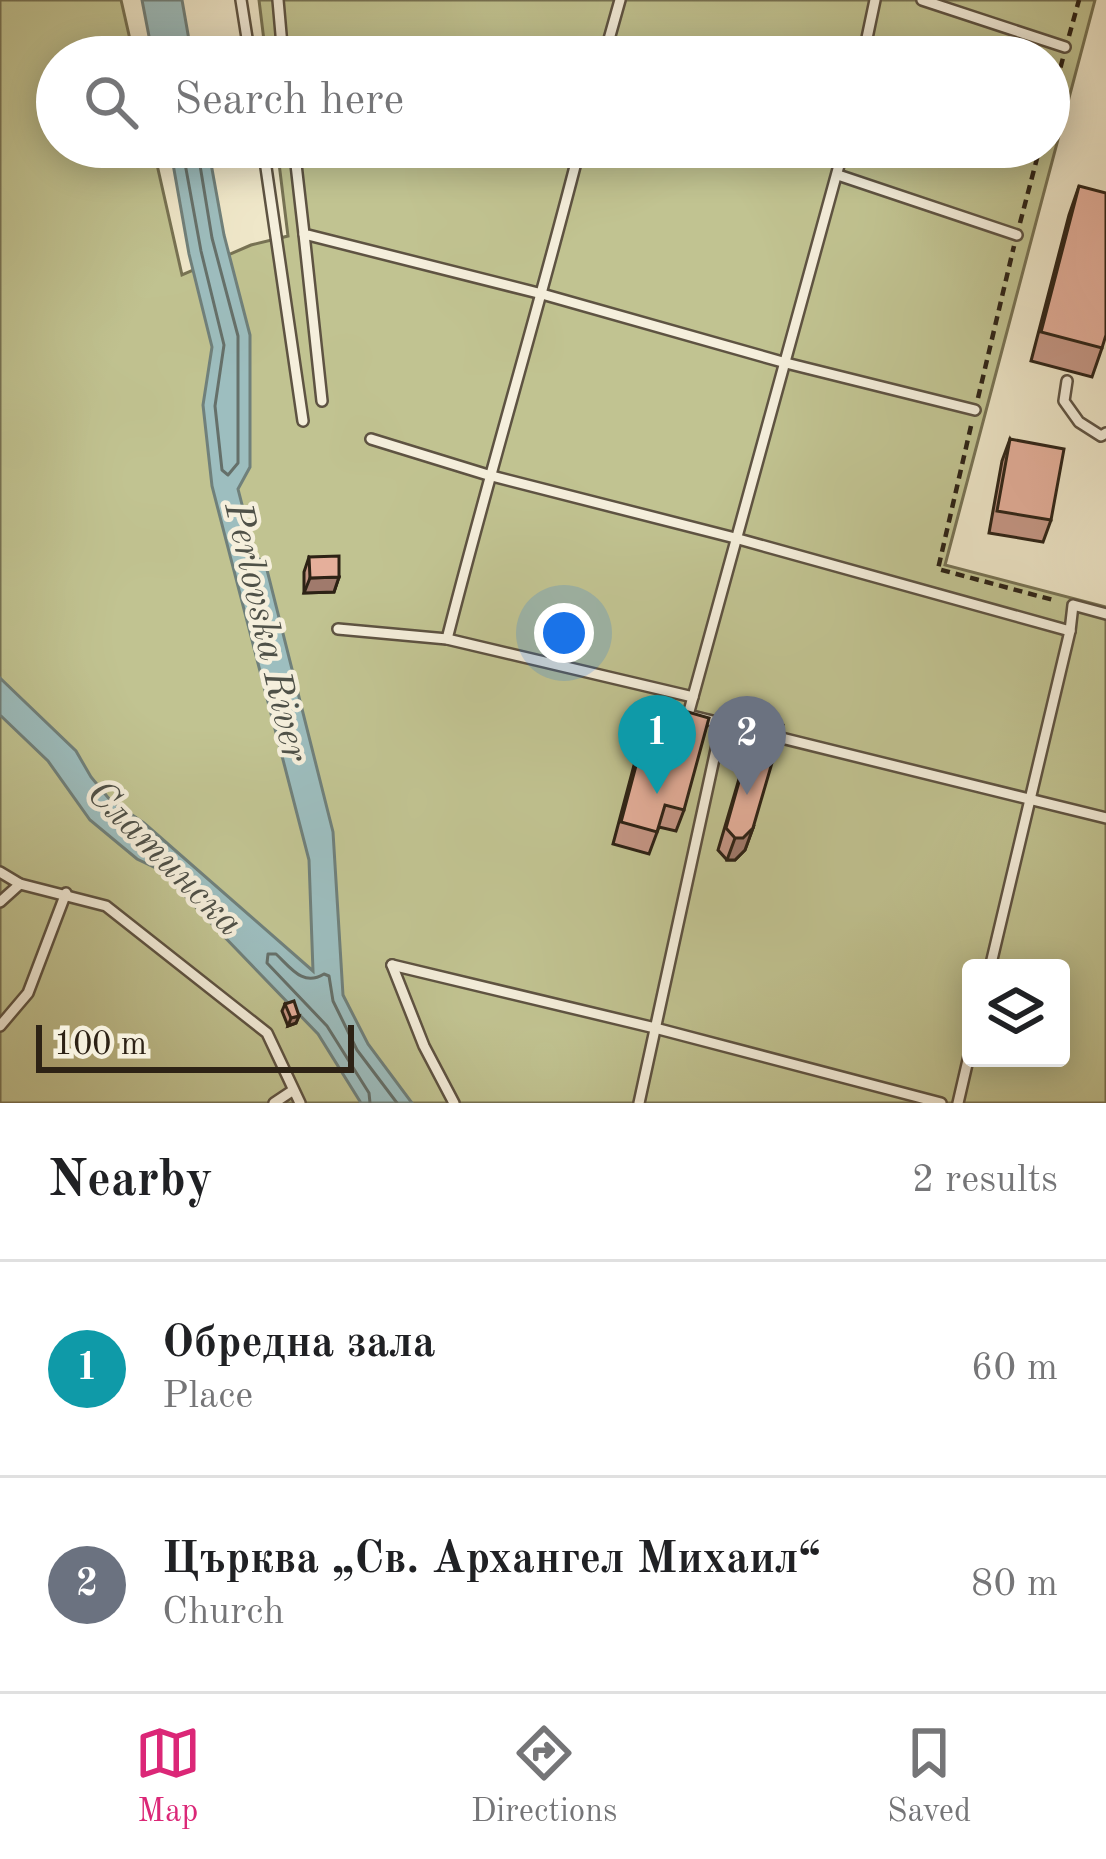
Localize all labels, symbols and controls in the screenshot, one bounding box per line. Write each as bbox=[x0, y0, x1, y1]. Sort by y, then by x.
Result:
search box bbox=[36, 36, 1070, 168]
icon: search bbox=[78, 69, 144, 135]
text: Search here bbox=[174, 79, 404, 124]
water label: Perlovska River bbox=[216, 498, 314, 767]
your location bbox=[534, 603, 594, 663]
pin: 1 bbox=[618, 695, 696, 794]
pin: 2 bbox=[708, 696, 786, 795]
water label: Слатинска bbox=[79, 774, 249, 944]
map controls bbox=[962, 959, 1070, 1067]
button: layers bbox=[962, 959, 1070, 1067]
scale bar bbox=[36, 1019, 354, 1072]
text: 100 m bbox=[54, 1029, 147, 1062]
text: Nearby bbox=[48, 1156, 213, 1207]
text: 2 results bbox=[912, 1161, 1058, 1200]
text: Обредна зала bbox=[162, 1322, 436, 1367]
text: 1 bbox=[76, 1349, 98, 1388]
text: 60 m bbox=[971, 1349, 1058, 1388]
text: Place bbox=[162, 1377, 253, 1416]
text: Църква „Св. Архангел Михаил“ bbox=[162, 1538, 821, 1583]
text: 2 bbox=[76, 1565, 98, 1604]
text: 80 m bbox=[971, 1565, 1058, 1604]
text: Church bbox=[162, 1593, 284, 1632]
tab: Map bbox=[135, 1720, 201, 1833]
tab: Directions bbox=[471, 1720, 617, 1833]
tab: Saved bbox=[887, 1720, 971, 1833]

